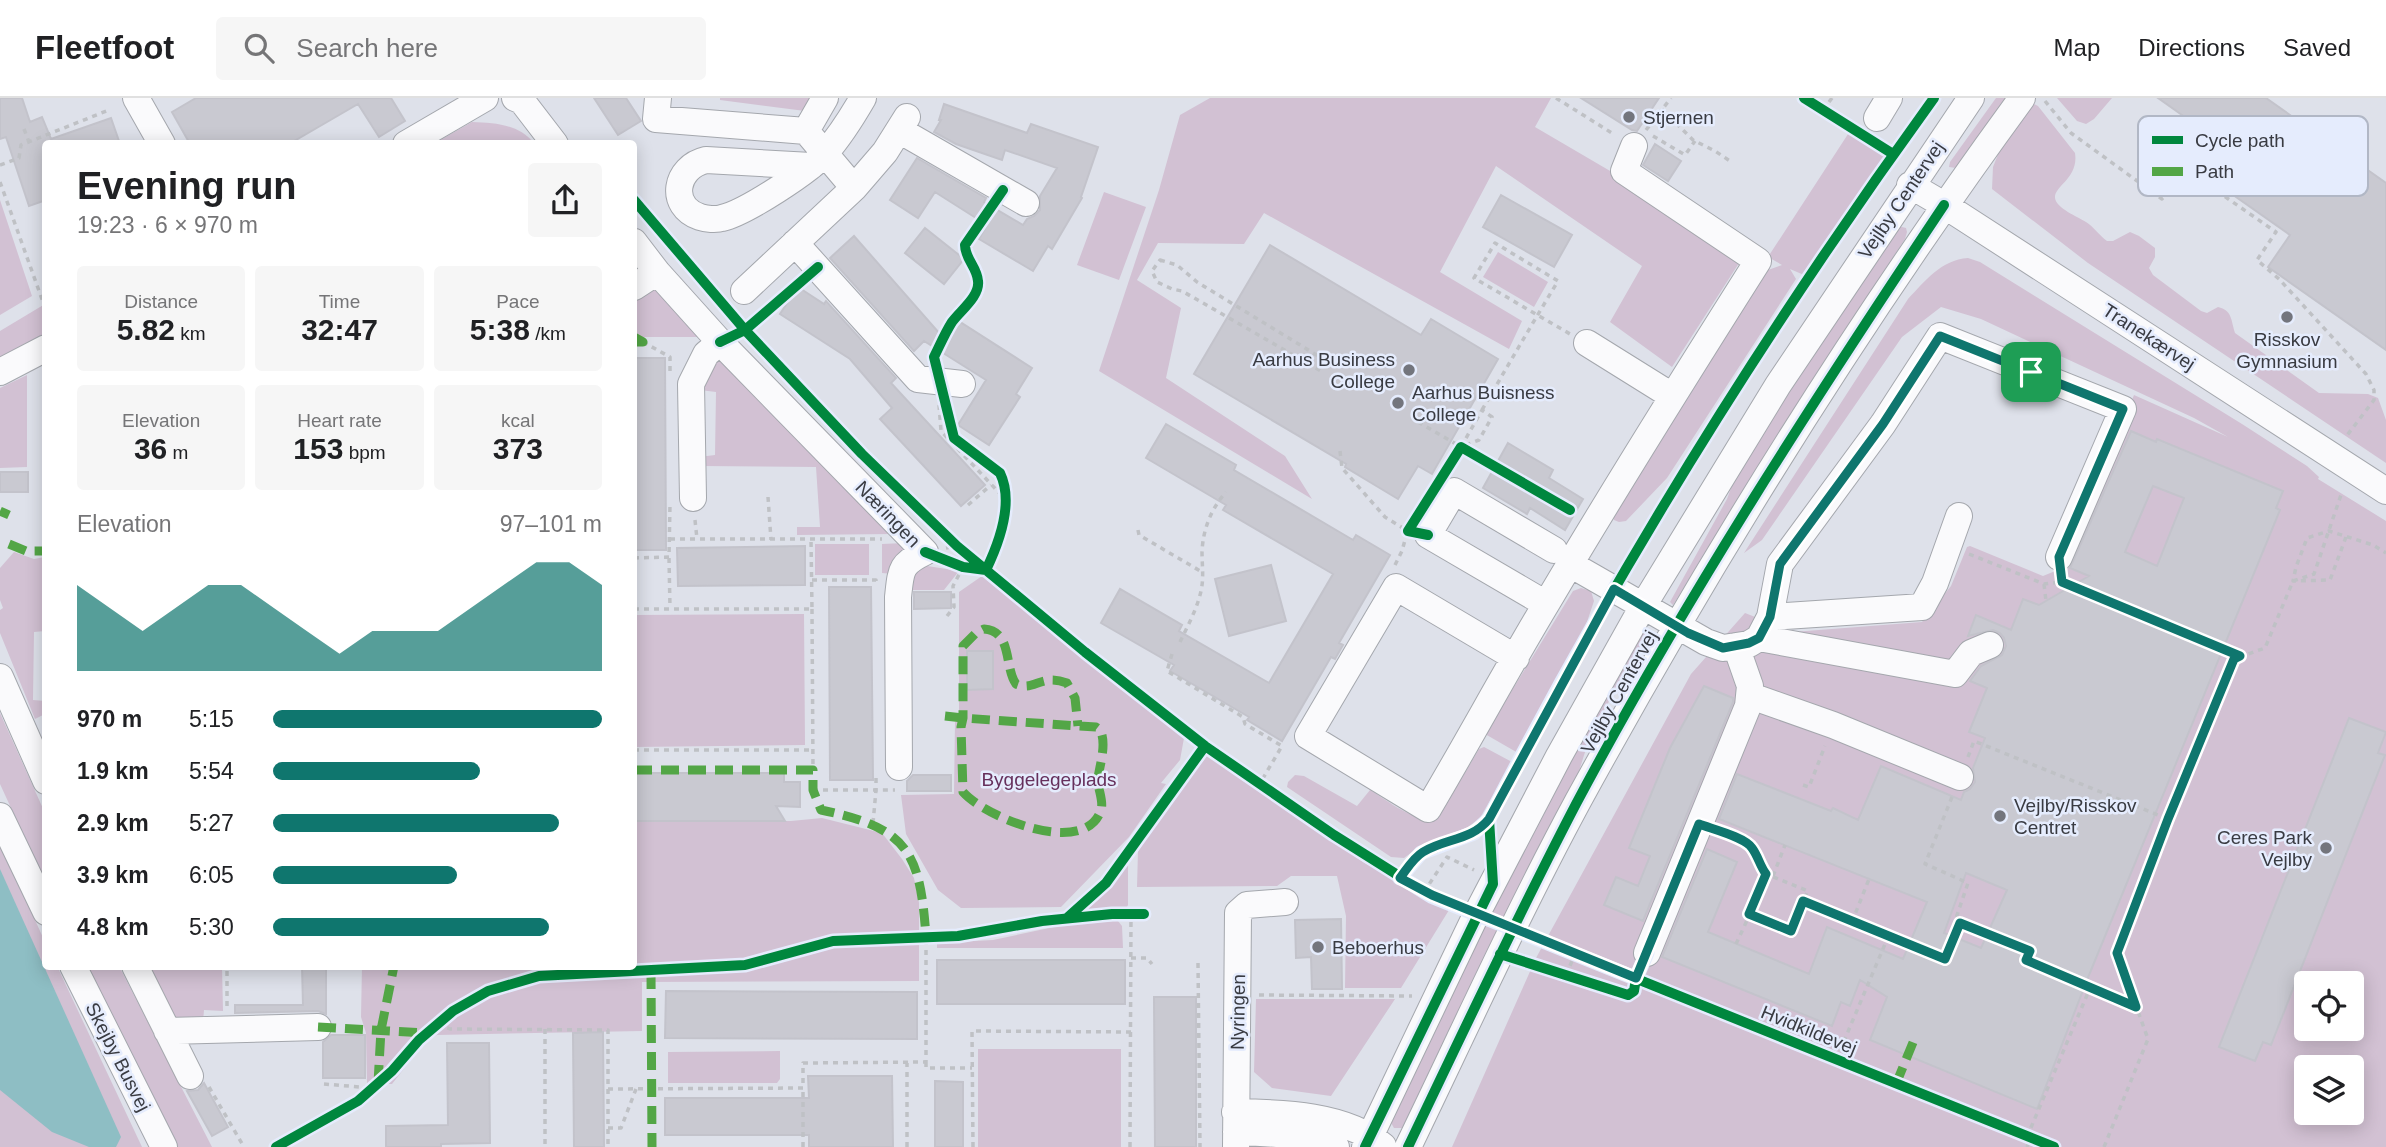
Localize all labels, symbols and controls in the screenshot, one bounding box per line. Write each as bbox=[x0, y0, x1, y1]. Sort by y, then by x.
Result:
search box bbox=[216, 17, 706, 80]
text: Fleetfoot bbox=[35, 29, 174, 66]
icon: search bbox=[240, 29, 278, 67]
text: Search here bbox=[296, 33, 438, 63]
text: Map bbox=[2054, 34, 2100, 61]
text: Directions bbox=[2138, 34, 2245, 61]
text: Saved bbox=[2283, 34, 2351, 61]
place label: Stjernen bbox=[1643, 107, 1714, 128]
marker: Stjernen bbox=[1621, 109, 1637, 125]
legend bbox=[2138, 116, 2368, 196]
text: Cycle path bbox=[2195, 130, 2285, 151]
street label: Vejlby Centervej bbox=[1854, 137, 1948, 263]
text: Path bbox=[2195, 161, 2234, 182]
button: share bbox=[528, 163, 602, 237]
text: Evening run bbox=[77, 165, 297, 207]
text: 19:23 · 6 × 970 m bbox=[77, 212, 258, 238]
text: Distance bbox=[124, 291, 198, 312]
text: Time bbox=[319, 291, 360, 312]
text: Pace bbox=[496, 291, 539, 312]
street label: Tranekærvej bbox=[2099, 299, 2199, 375]
marker: Risskov Gymnasium bbox=[2279, 309, 2295, 325]
text: 5.82 bbox=[117, 313, 175, 346]
text: 32:47 bbox=[301, 313, 378, 346]
text: 5:38 bbox=[470, 313, 530, 346]
text: km bbox=[175, 323, 206, 344]
text: /km bbox=[530, 323, 566, 344]
place label: Risskov Gymnasium bbox=[2236, 329, 2338, 372]
pin bbox=[2001, 342, 2061, 402]
place label: Aarhus Business College bbox=[1252, 349, 1395, 392]
icon: arrive bbox=[2012, 353, 2050, 391]
marker: Aarhus Business College bbox=[1401, 362, 1417, 378]
place label: Aarhus Buisness College bbox=[1412, 382, 1555, 425]
marker: Aarhus Buisness College bbox=[1390, 395, 1406, 411]
text: Elevation bbox=[122, 410, 200, 431]
text: Heart rate bbox=[297, 410, 382, 431]
text: kcal bbox=[501, 410, 535, 431]
text: 36 bbox=[134, 432, 167, 465]
text: 153 bbox=[293, 432, 343, 465]
text: 373 bbox=[493, 432, 543, 465]
text: m bbox=[167, 442, 188, 463]
text: bpm bbox=[343, 442, 386, 463]
street label: Næringen bbox=[851, 477, 925, 551]
text: Elevation bbox=[77, 511, 172, 537]
text: 97–101 m bbox=[500, 511, 602, 537]
street label: Vejlby Centervej bbox=[1577, 627, 1661, 757]
text: 970 m bbox=[77, 706, 142, 732]
text: 5:15 bbox=[189, 706, 234, 732]
text: 1.9 km bbox=[77, 758, 149, 784]
text: 5:54 bbox=[189, 758, 234, 784]
park label: Byggelegeplads bbox=[981, 769, 1117, 790]
place label: Vejlby/Risskov Centret bbox=[2014, 795, 2137, 838]
marker: Vejlby/Risskov Centret bbox=[1992, 808, 2008, 824]
text: 2.9 km bbox=[77, 810, 149, 836]
text: 5:27 bbox=[189, 810, 234, 836]
place label: Ceres Park Vejlby bbox=[2217, 827, 2312, 870]
marker: Ceres Park Vejlby bbox=[2318, 840, 2334, 856]
text: 3.9 km bbox=[77, 862, 149, 888]
text: 6:05 bbox=[189, 862, 234, 888]
text: 4.8 km bbox=[77, 914, 149, 940]
text: 5:30 bbox=[189, 914, 234, 940]
place label: Beboerhus bbox=[1332, 937, 1424, 958]
marker: Beboerhus bbox=[1310, 939, 1326, 955]
map controls bbox=[2294, 971, 2364, 1125]
button: locate bbox=[2294, 971, 2364, 1041]
street label: Nyringen bbox=[1227, 974, 1249, 1050]
street label: Skejby Busvej bbox=[82, 999, 154, 1115]
street label: Hvidkildevej bbox=[1758, 1001, 1860, 1059]
button: layers bbox=[2294, 1055, 2364, 1125]

